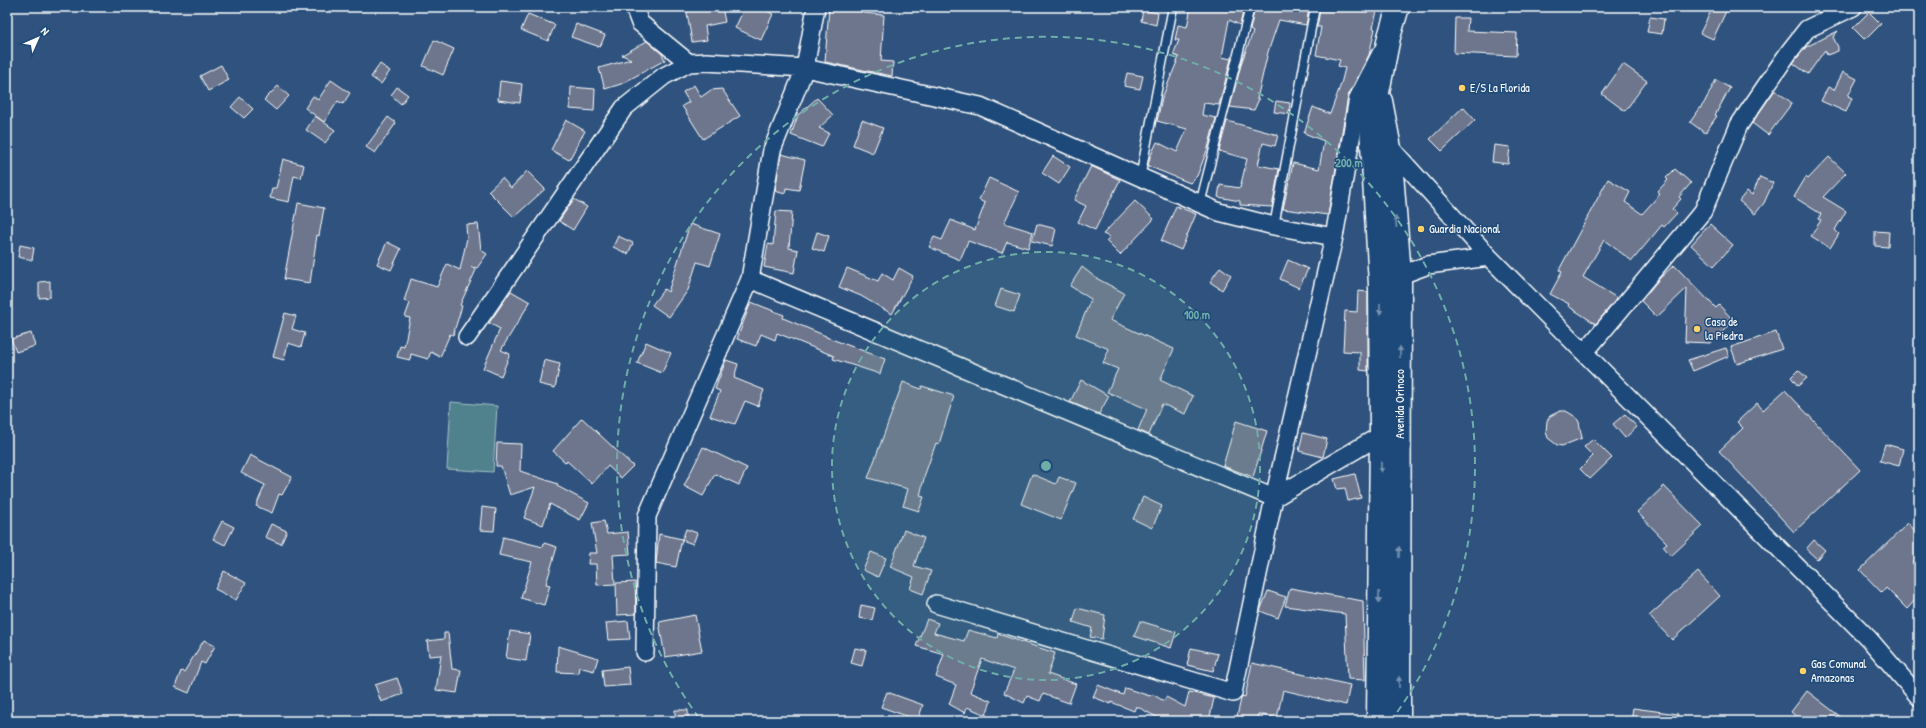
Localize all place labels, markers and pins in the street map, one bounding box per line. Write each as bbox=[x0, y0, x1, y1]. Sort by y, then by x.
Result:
place label: E/S La Florida bbox=[1470, 79, 1530, 96]
marker: E/S La Florida bbox=[1457, 83, 1467, 93]
place label: Guardia Nacional bbox=[1429, 220, 1501, 237]
marker: Guardia Nacional bbox=[1416, 224, 1426, 234]
place label: Casa de la Piedra bbox=[1705, 313, 1743, 344]
marker: Casa de la Piedra bbox=[1692, 324, 1702, 334]
centre of rings bbox=[1039, 459, 1053, 473]
place label: Gas Comunal Amazonas bbox=[1811, 655, 1867, 686]
marker: Gas Comunal Amazonas bbox=[1798, 666, 1808, 676]

